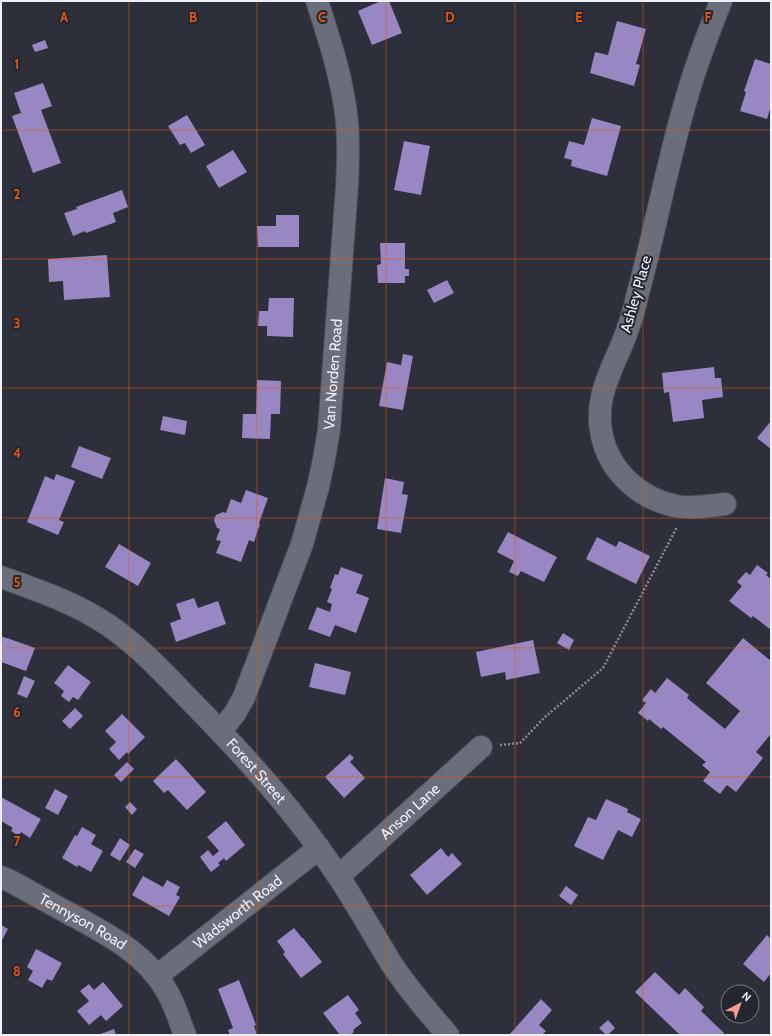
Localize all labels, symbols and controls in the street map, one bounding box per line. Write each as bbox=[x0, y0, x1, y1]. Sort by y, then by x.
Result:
text: A bbox=[60, 9, 69, 25]
text: B bbox=[189, 9, 197, 25]
text: C bbox=[318, 9, 326, 25]
text: D bbox=[445, 9, 455, 25]
text: E bbox=[575, 9, 583, 25]
text: F bbox=[705, 9, 712, 25]
text: 1 bbox=[15, 56, 19, 72]
text: 2 bbox=[14, 186, 21, 202]
street label: Ashley Place bbox=[616, 253, 656, 335]
text: 3 bbox=[13, 315, 21, 331]
street label: Van Norden Road bbox=[320, 318, 346, 430]
text: 4 bbox=[13, 445, 21, 461]
text: 5 bbox=[14, 574, 21, 590]
text: 6 bbox=[13, 704, 21, 720]
street label: Forest Street bbox=[223, 735, 290, 807]
street label: Anson Lane bbox=[376, 779, 444, 843]
text: 7 bbox=[14, 833, 21, 849]
street label: Wadsworth Road bbox=[190, 872, 286, 953]
street label: Tennyson Road bbox=[36, 890, 130, 953]
text: 8 bbox=[13, 963, 21, 979]
north arrow bbox=[720, 984, 760, 1024]
text: N bbox=[739, 989, 754, 1004]

